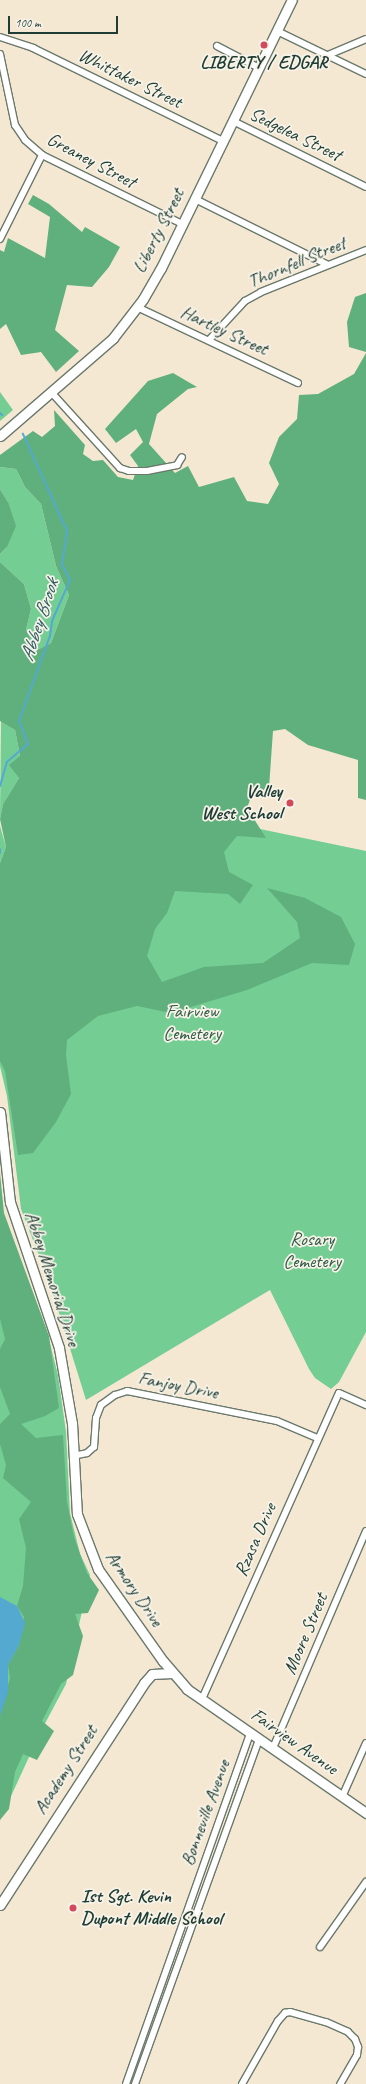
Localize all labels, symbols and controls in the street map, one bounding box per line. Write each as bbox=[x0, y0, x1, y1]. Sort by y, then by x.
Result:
scale bar bbox=[10, 8, 120, 34]
text: 100 m bbox=[15, 15, 41, 31]
marker: LIBERTY / EDGAR bbox=[259, 40, 269, 50]
street label: Whittaker Street bbox=[74, 44, 186, 114]
place label: LIBERTY / EDGAR bbox=[200, 52, 328, 74]
street label: Sedgelea Street bbox=[245, 103, 345, 167]
street label: Greaney Street bbox=[43, 128, 139, 194]
street label: Liberty Street bbox=[128, 185, 190, 277]
street label: Thornfell Street bbox=[245, 232, 349, 294]
street label: Hartley Street bbox=[177, 301, 271, 361]
water label: Abbey Brook bbox=[15, 576, 63, 664]
place label: Valley West School bbox=[202, 781, 282, 825]
marker: Valley West School bbox=[285, 798, 295, 808]
park label: Fairview Cemetery bbox=[163, 1001, 221, 1045]
street label: Abbey Memorial Drive bbox=[19, 1208, 85, 1350]
park label: Rosary Cemetery bbox=[283, 1229, 341, 1273]
street label: Fanjoy Drive bbox=[136, 1367, 220, 1405]
street label: Rzasa Drive bbox=[230, 1500, 282, 1580]
street label: Armory Drive bbox=[100, 1547, 168, 1631]
street label: Moore Street bbox=[279, 1590, 333, 1678]
street label: Fairview Avenue bbox=[246, 1704, 342, 1780]
street label: Academy Street bbox=[29, 1721, 103, 1819]
street label: Bonneville Avenue bbox=[176, 1757, 236, 1869]
place label: Ist Sgt. Kevin Dupont Middle School bbox=[81, 1886, 222, 1930]
marker: Ist Sgt. Kevin Dupont Middle School bbox=[68, 1903, 78, 1913]

